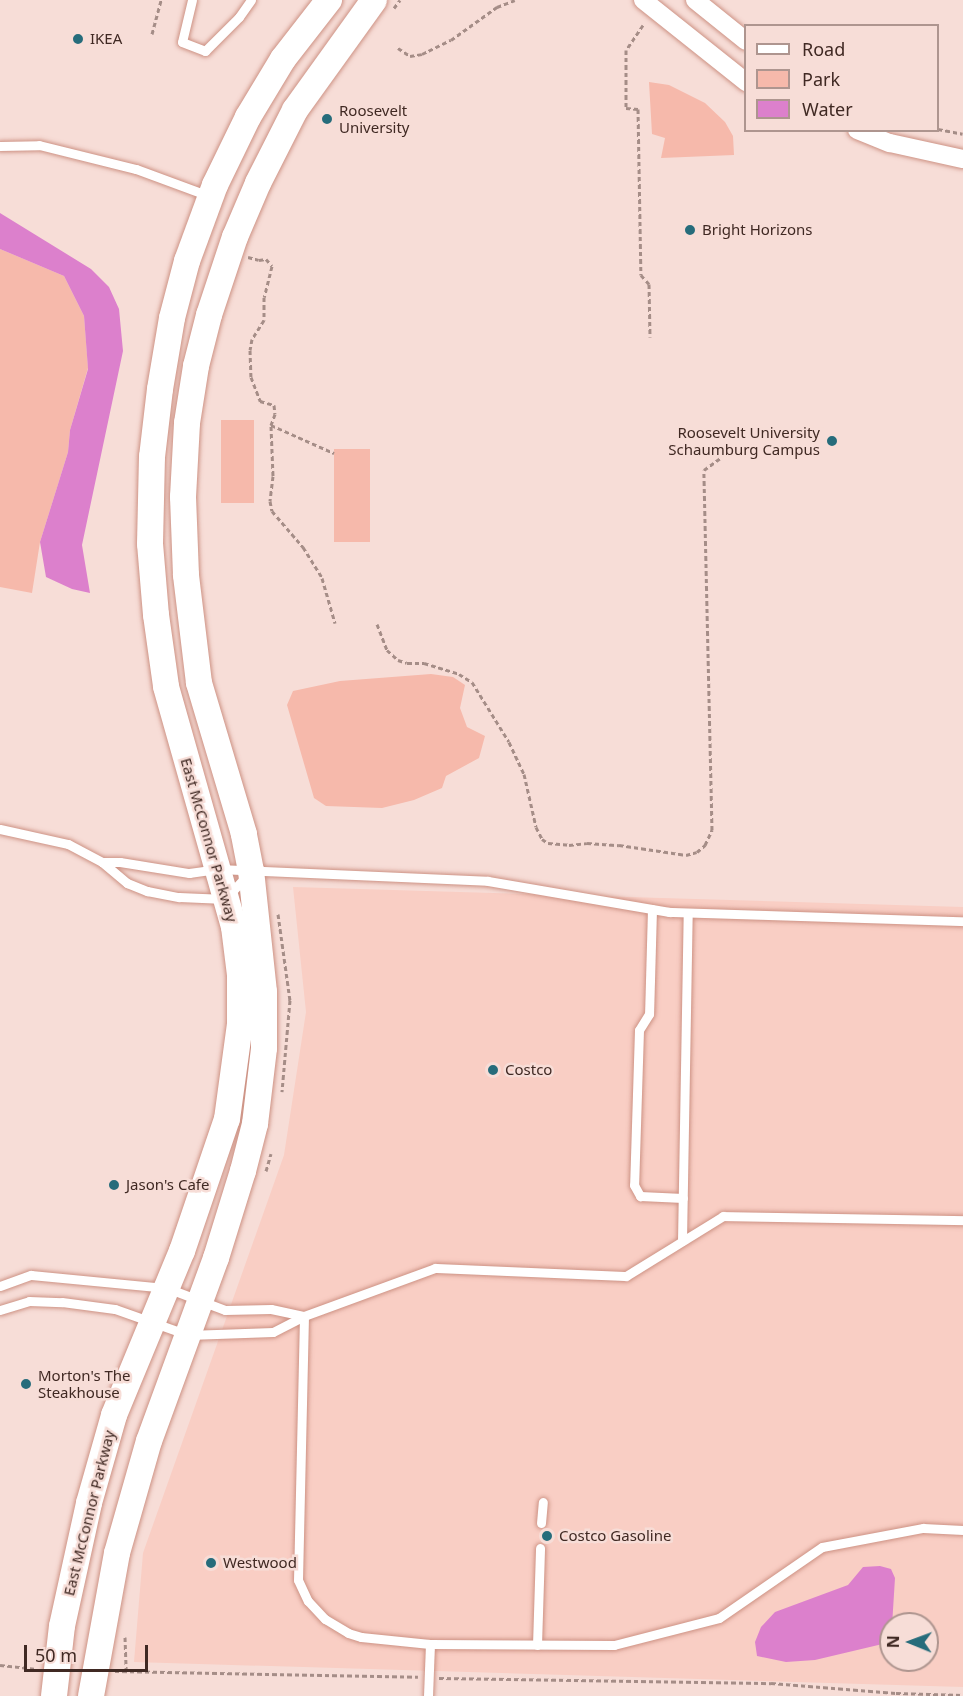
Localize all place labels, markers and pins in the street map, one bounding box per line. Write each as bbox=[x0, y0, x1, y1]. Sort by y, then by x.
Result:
place label: IKEA bbox=[90, 30, 122, 48]
marker: IKEA bbox=[71, 32, 85, 46]
place label: Roosevelt University bbox=[339, 101, 409, 136]
marker: Roosevelt University bbox=[320, 112, 334, 126]
place label: Bright Horizons bbox=[702, 221, 812, 239]
marker: Bright Horizons bbox=[683, 223, 697, 237]
place label: Roosevelt University Schaumburg Campus bbox=[668, 423, 820, 458]
marker: Roosevelt University Schaumburg Campus bbox=[825, 434, 839, 448]
place label: Costco bbox=[505, 1061, 552, 1079]
marker: Costco bbox=[486, 1063, 500, 1077]
place label: Jason's Cafe bbox=[126, 1176, 209, 1194]
marker: Jason's Cafe bbox=[107, 1178, 121, 1192]
place label: Morton's The Steakhouse bbox=[38, 1366, 131, 1401]
marker: Morton's The Steakhouse bbox=[19, 1377, 33, 1391]
place label: Costco Gasoline bbox=[559, 1527, 671, 1545]
marker: Costco Gasoline bbox=[540, 1529, 554, 1543]
place label: Westwood bbox=[223, 1554, 297, 1572]
marker: Westwood bbox=[204, 1556, 218, 1570]

